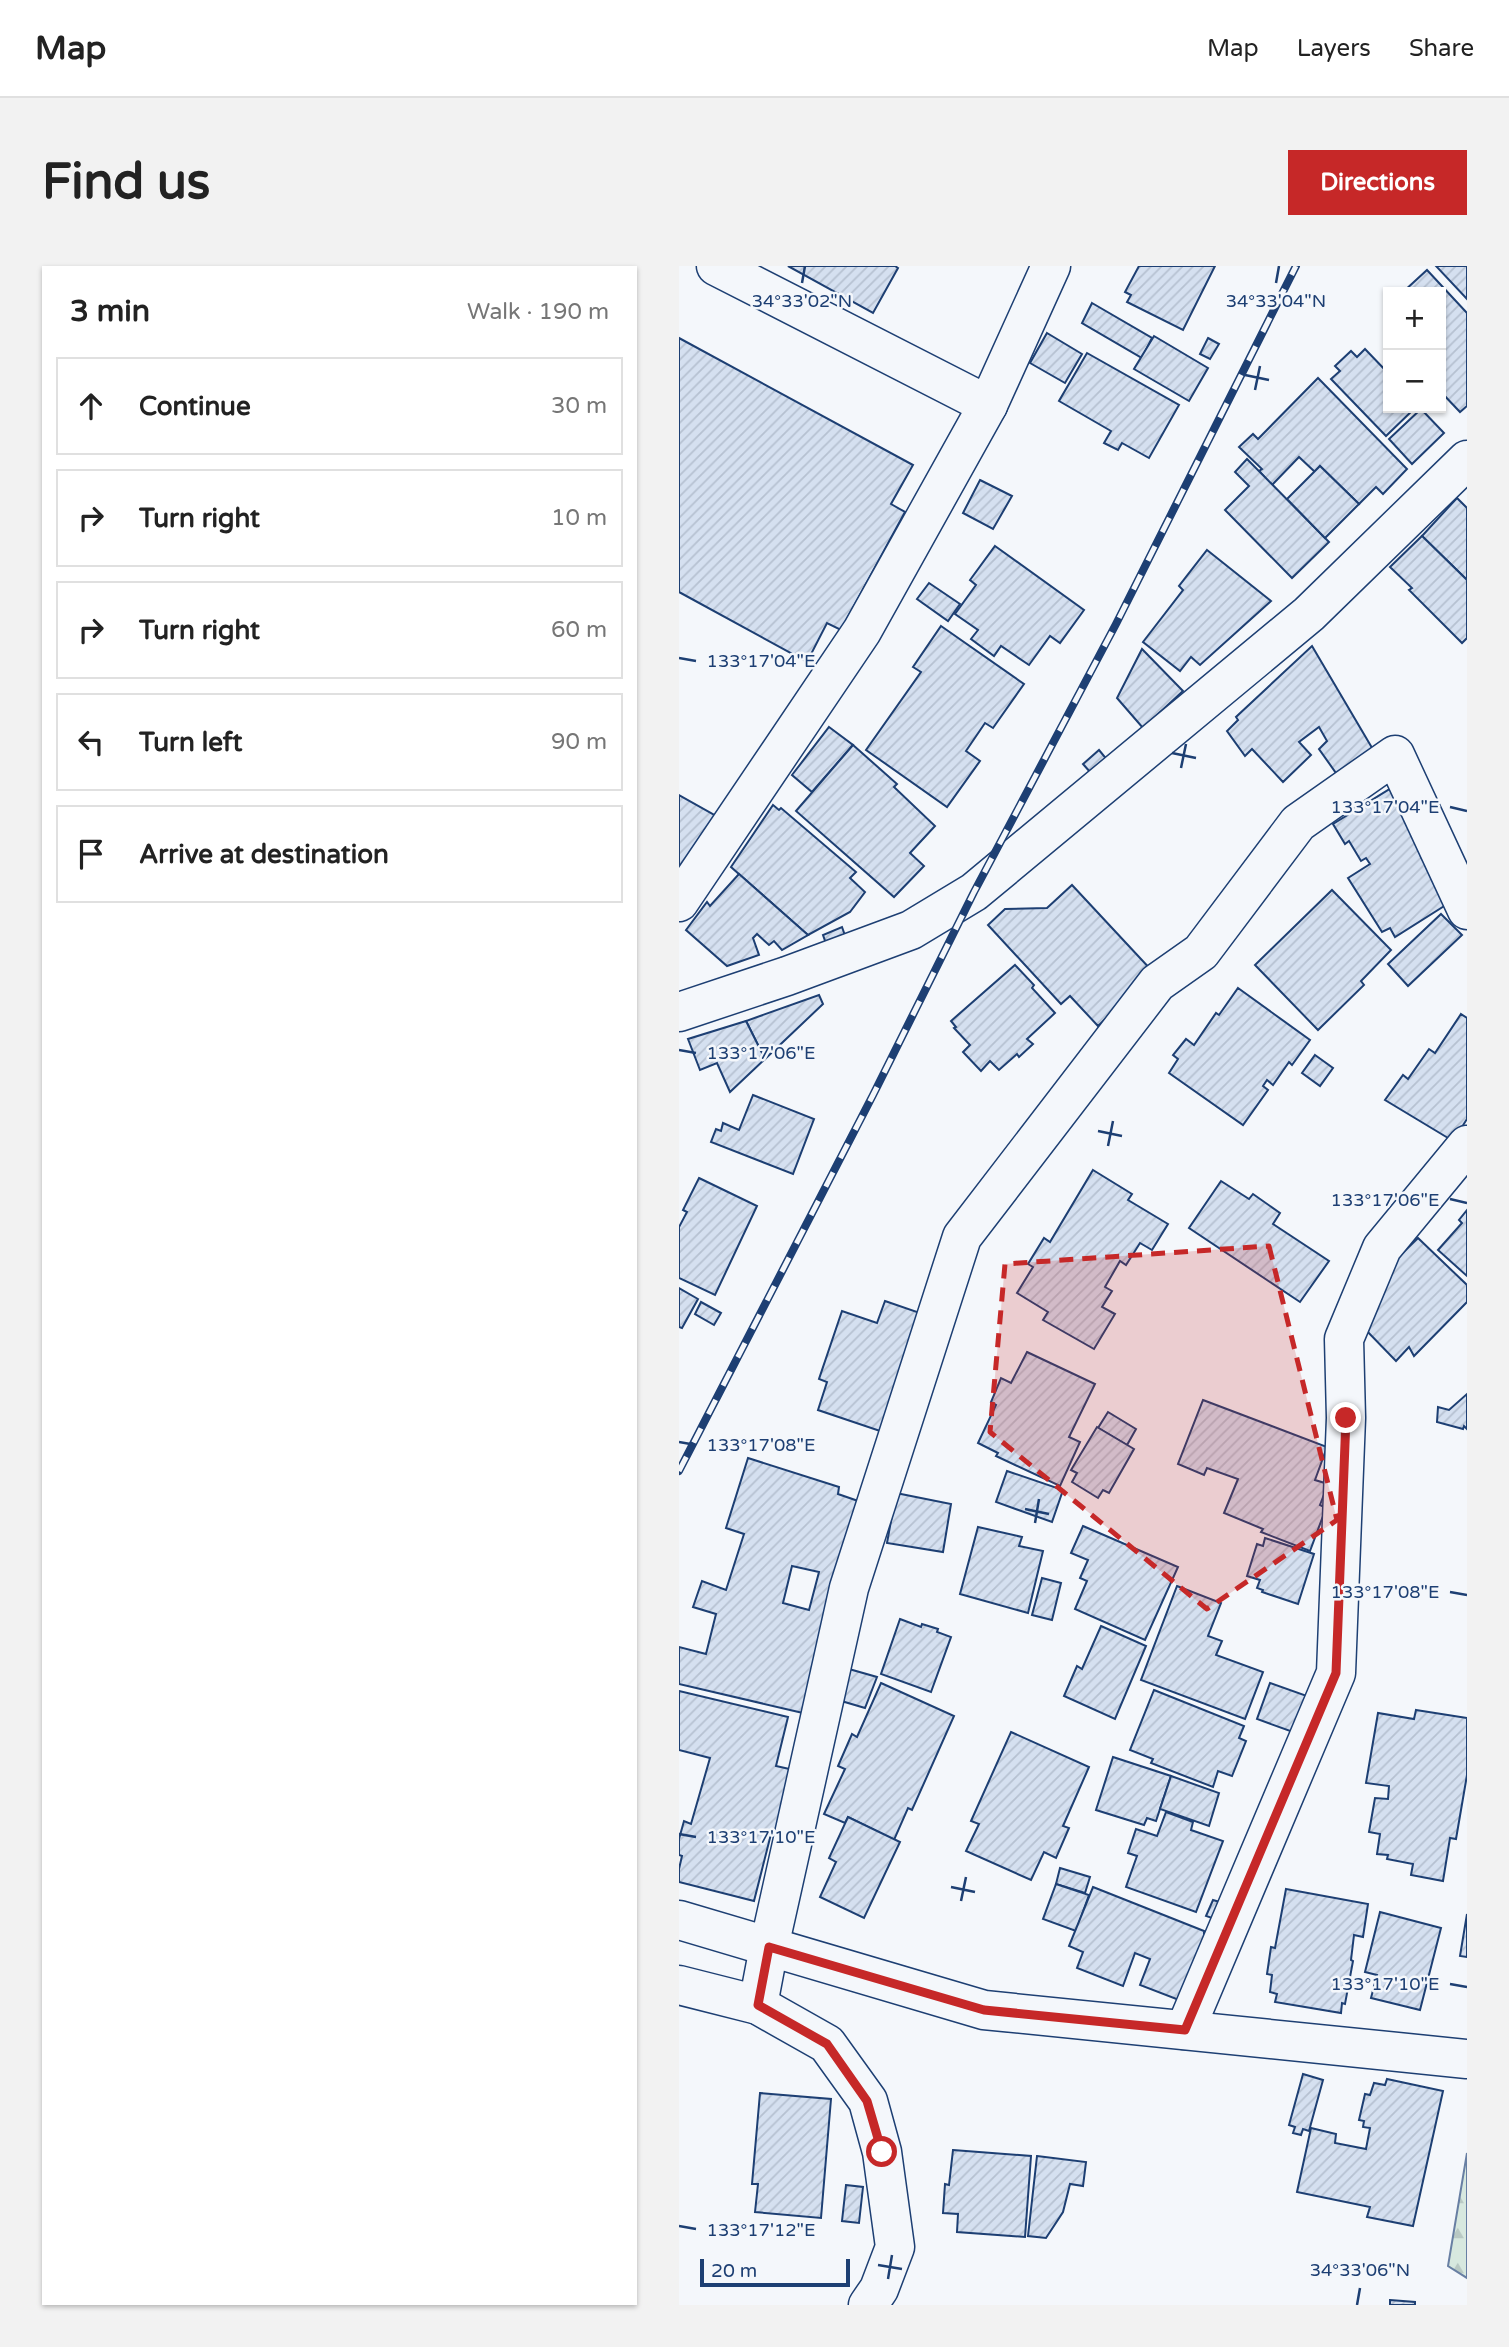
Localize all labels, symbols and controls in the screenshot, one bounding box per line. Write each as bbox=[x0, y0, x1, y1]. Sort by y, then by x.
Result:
text: Map bbox=[35, 29, 106, 68]
text: Map bbox=[1207, 34, 1259, 63]
text: Layers bbox=[1297, 34, 1371, 63]
text: Share bbox=[1409, 34, 1474, 63]
button: Directions bbox=[1288, 150, 1467, 215]
text: Find us bbox=[42, 153, 210, 212]
map controls bbox=[1383, 287, 1446, 413]
button: + bbox=[1383, 287, 1446, 350]
text: 34°33'02"N bbox=[752, 290, 852, 312]
text: 34°33'04"N bbox=[1226, 290, 1326, 312]
text: 3 min bbox=[70, 293, 150, 330]
text: Walk · 190 m bbox=[467, 298, 609, 326]
button: − bbox=[1383, 350, 1446, 413]
icon: ahead bbox=[72, 387, 110, 425]
text: Continue bbox=[139, 391, 251, 422]
text: 30 m bbox=[551, 392, 607, 420]
icon: right bbox=[72, 499, 110, 537]
text: Turn right bbox=[139, 503, 260, 534]
text: 10 m bbox=[551, 504, 607, 532]
icon: right bbox=[72, 611, 110, 649]
text: Turn right bbox=[139, 615, 260, 646]
text: 60 m bbox=[551, 616, 607, 644]
text: 133°17'04"E bbox=[707, 650, 815, 672]
icon: left bbox=[72, 723, 110, 761]
text: Turn left bbox=[139, 727, 242, 758]
text: 90 m bbox=[551, 728, 607, 756]
text: 133°17'04"E bbox=[1331, 796, 1439, 818]
icon: arrive bbox=[72, 835, 110, 873]
text: Arrive at destination bbox=[139, 839, 389, 870]
text: 133°17'06"E bbox=[707, 1042, 815, 1064]
text: 133°17'06"E bbox=[1331, 1189, 1439, 1211]
route end bbox=[1330, 1402, 1361, 1433]
text: 133°17'08"E bbox=[707, 1434, 815, 1456]
text: 133°17'08"E bbox=[1331, 1581, 1439, 1603]
text: 133°17'10"E bbox=[707, 1826, 815, 1848]
text: 133°17'10"E bbox=[1331, 1973, 1439, 1995]
route start bbox=[866, 2136, 897, 2167]
text: 133°17'12"E bbox=[707, 2219, 815, 2241]
scale bar bbox=[700, 2256, 851, 2288]
text: 34°33'06"N bbox=[1310, 2259, 1410, 2281]
text: 20 m bbox=[711, 2260, 757, 2282]

